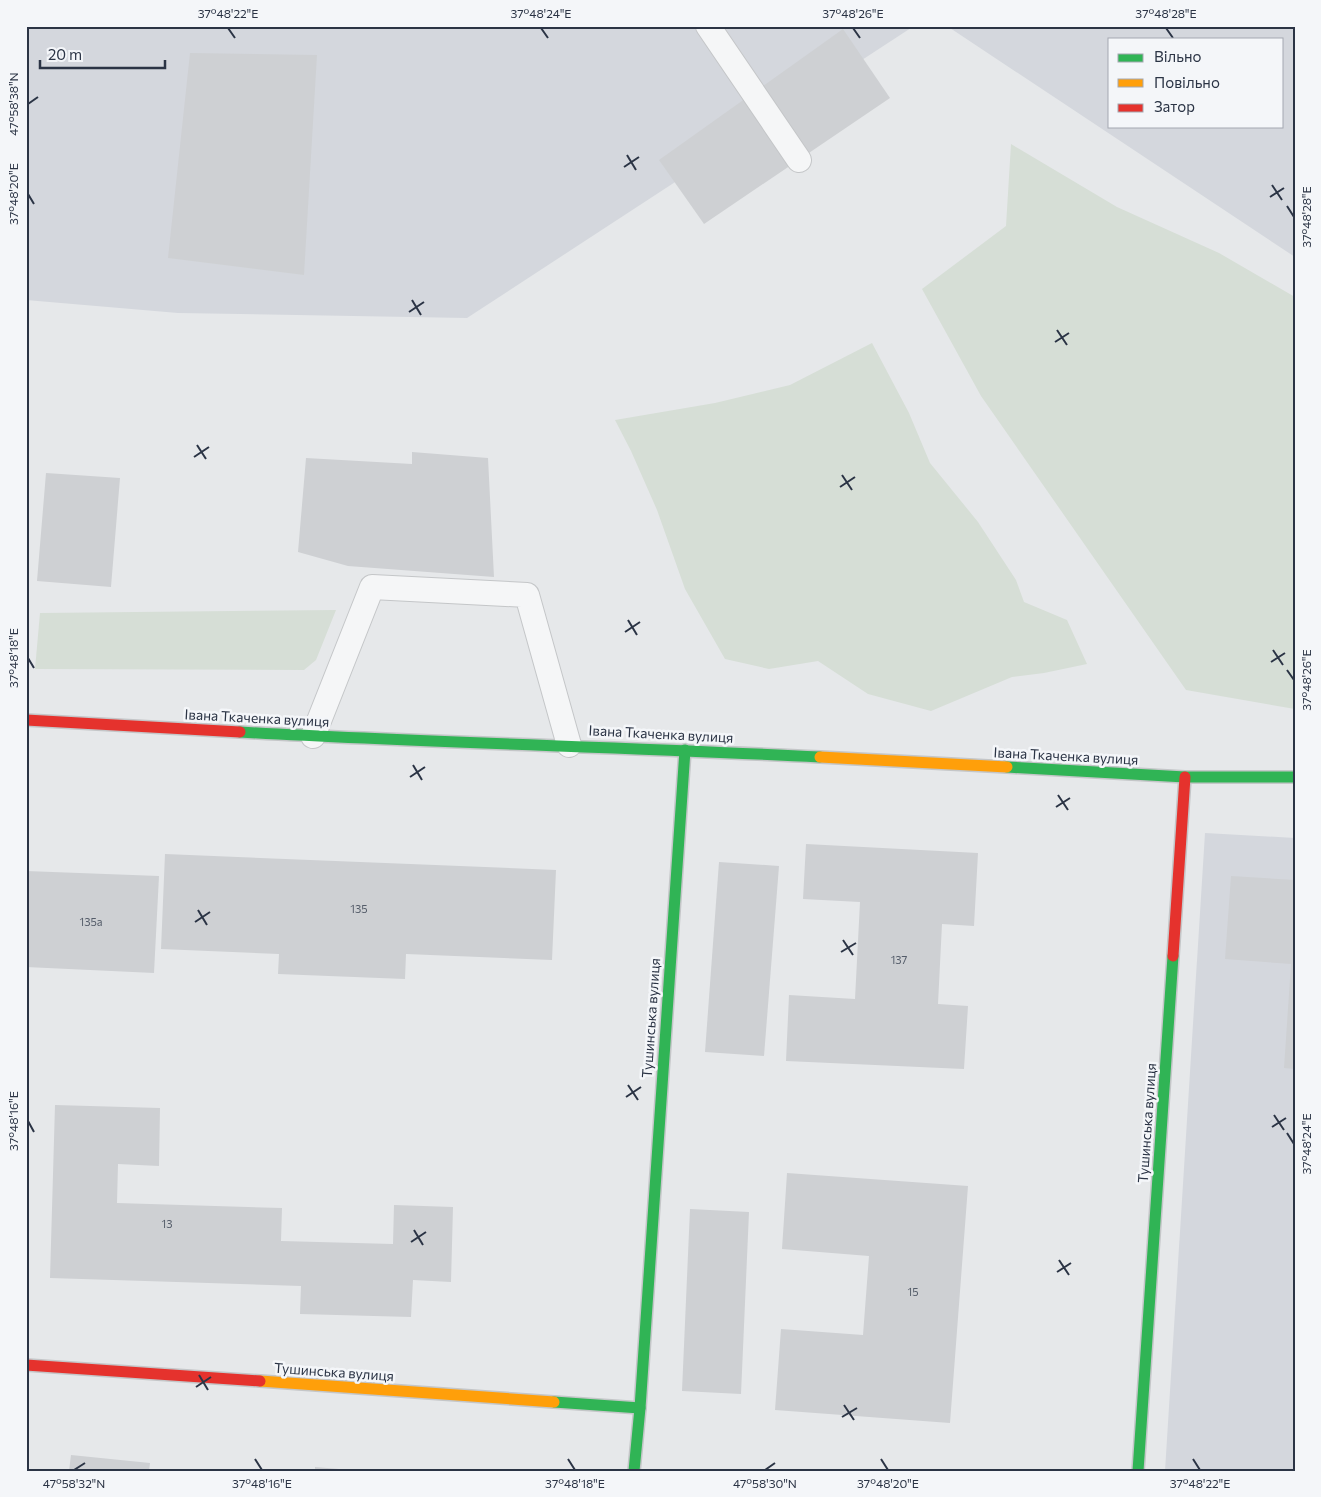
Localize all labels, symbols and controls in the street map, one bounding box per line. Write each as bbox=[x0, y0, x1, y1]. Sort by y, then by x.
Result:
text: 37°48'22"E bbox=[198, 6, 258, 20]
text: 37°48'24"E bbox=[510, 6, 572, 20]
text: 37°48'26"E bbox=[822, 6, 884, 20]
text: 37°48'28"E bbox=[1135, 6, 1197, 20]
scale bar bbox=[40, 38, 165, 70]
legend bbox=[1108, 38, 1284, 128]
text: 20 m bbox=[48, 45, 82, 63]
text: Вільно bbox=[1154, 47, 1201, 65]
text: 47°58'38"N bbox=[6, 72, 20, 136]
text: Повільно bbox=[1154, 73, 1220, 91]
text: Затор bbox=[1154, 97, 1195, 115]
text: 37°48'20"E bbox=[6, 163, 20, 225]
text: 37°48'28"E bbox=[1299, 186, 1313, 248]
text: 37°48'18"E bbox=[6, 628, 20, 688]
text: 37°48'26"E bbox=[1299, 649, 1313, 711]
street label: Івана Ткаченка вулиця bbox=[184, 705, 330, 730]
street label: Івана Ткаченка вулиця bbox=[588, 721, 734, 746]
street label: Івана Ткаченка вулиця bbox=[993, 743, 1139, 768]
house number: 135 bbox=[350, 902, 368, 915]
house number: 135а bbox=[79, 915, 103, 928]
house number: 137 bbox=[891, 953, 908, 966]
street label: Тушинська вулиця bbox=[638, 957, 663, 1079]
street label: Тушинська вулиця bbox=[1134, 1062, 1159, 1184]
text: 37°48'16"E bbox=[6, 1091, 20, 1151]
text: 37°48'24"E bbox=[1299, 1113, 1313, 1175]
house number: 13 bbox=[162, 1217, 172, 1230]
house number: 15 bbox=[907, 1285, 919, 1298]
street label: Тушинська вулиця bbox=[273, 1359, 395, 1384]
text: 47°58'32"N bbox=[43, 1476, 105, 1490]
text: 37°48'16"E bbox=[232, 1476, 292, 1490]
text: 37°48'18"E bbox=[545, 1476, 605, 1490]
text: 47°58'30"N bbox=[733, 1476, 797, 1490]
text: 37°48'20"E bbox=[857, 1476, 919, 1490]
text: 37°48'22"E bbox=[1170, 1476, 1230, 1490]

